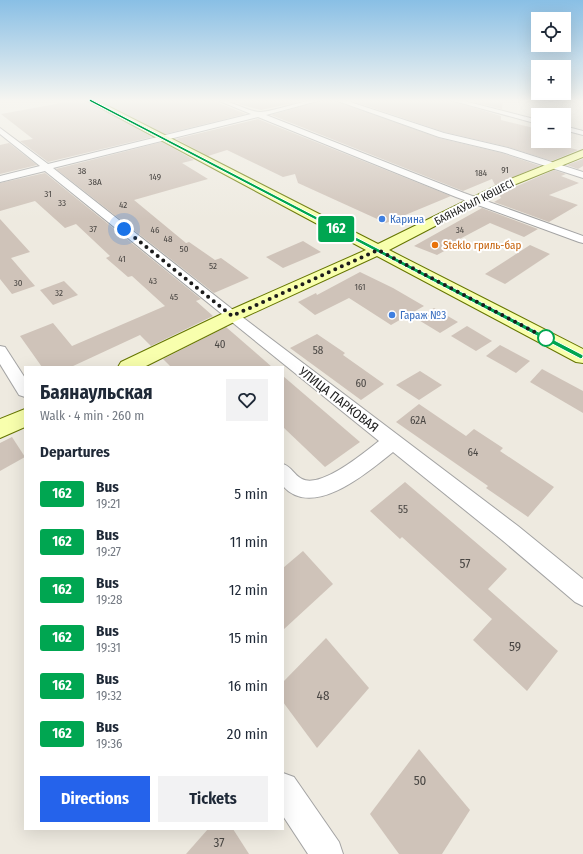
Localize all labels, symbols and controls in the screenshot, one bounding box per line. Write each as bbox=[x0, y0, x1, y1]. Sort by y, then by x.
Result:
map controls bbox=[531, 12, 571, 148]
button: locate bbox=[531, 12, 571, 52]
button: + bbox=[531, 60, 571, 100]
button: − bbox=[531, 108, 571, 148]
house number: 91 bbox=[501, 165, 509, 175]
house number: 38 bbox=[78, 166, 87, 176]
house number: 184 bbox=[475, 168, 488, 178]
house number: 149 bbox=[149, 172, 161, 182]
house number: 38А bbox=[88, 177, 102, 187]
street label: БАЯНАУЫЛ КӨШЕСІ bbox=[432, 177, 516, 228]
house number: 31 bbox=[44, 189, 52, 199]
house number: 33 bbox=[58, 198, 66, 208]
house number: 42 bbox=[119, 200, 127, 210]
place label: Карина bbox=[390, 213, 424, 226]
marker: Карина bbox=[377, 214, 387, 224]
line badge: 162 bbox=[313, 216, 359, 242]
your location bbox=[114, 219, 134, 239]
text: 162 bbox=[326, 220, 346, 237]
house number: 37 bbox=[89, 224, 97, 234]
house number: 46 bbox=[151, 225, 160, 235]
house number: 34 bbox=[456, 225, 465, 235]
house number: 48 bbox=[164, 234, 173, 244]
place label: Steklo гриль-бар bbox=[443, 239, 521, 252]
marker: Steklo гриль-бар bbox=[430, 240, 440, 250]
house number: 50 bbox=[180, 244, 189, 254]
house number: 41 bbox=[118, 254, 126, 264]
house number: 52 bbox=[209, 261, 217, 271]
house number: 43 bbox=[149, 276, 157, 286]
house number: 30 bbox=[14, 278, 23, 288]
house number: 161 bbox=[354, 282, 366, 292]
house number: 32 bbox=[55, 288, 63, 298]
house number: 45 bbox=[170, 292, 178, 302]
place label: Гараж №3 bbox=[400, 309, 446, 322]
marker: Гараж №3 bbox=[387, 310, 397, 320]
unlabelled marker bbox=[537, 329, 555, 347]
house number: 40 bbox=[214, 338, 226, 351]
house number: 58 bbox=[313, 344, 324, 357]
street label: УЛИЦА ПАРКОВАЯ bbox=[295, 363, 381, 435]
house number: 60 bbox=[355, 377, 367, 390]
button: heart bbox=[226, 379, 268, 421]
text: Баянаульская bbox=[40, 381, 153, 404]
text: Walk · 4 min · 260 m bbox=[40, 408, 144, 423]
house number: 62А bbox=[410, 414, 426, 427]
text: Departures bbox=[40, 443, 110, 461]
house number: 64 bbox=[468, 446, 479, 459]
text: Bus bbox=[96, 478, 119, 496]
text: 162 bbox=[52, 485, 72, 502]
text: 5 min bbox=[234, 485, 268, 503]
text: 19:21 bbox=[96, 496, 121, 511]
house number: 55 bbox=[398, 503, 408, 516]
text: Bus bbox=[96, 526, 119, 544]
text: 162 bbox=[52, 533, 72, 550]
text: 11 min bbox=[230, 533, 268, 551]
text: 19:27 bbox=[96, 544, 121, 559]
house number: 57 bbox=[460, 556, 470, 571]
text: Bus bbox=[96, 574, 119, 592]
text: 162 bbox=[52, 581, 72, 598]
text: 12 min bbox=[229, 581, 268, 599]
text: 19:28 bbox=[96, 592, 122, 607]
text: Bus bbox=[96, 622, 119, 640]
text: 162 bbox=[52, 629, 72, 646]
text: 15 min bbox=[229, 629, 268, 647]
house number: 59 bbox=[509, 639, 521, 654]
text: 19:31 bbox=[96, 640, 121, 655]
text: Bus bbox=[96, 670, 119, 688]
text: 162 bbox=[52, 677, 72, 694]
text: 16 min bbox=[228, 677, 268, 695]
text: 19:32 bbox=[96, 688, 122, 703]
house number: 48 bbox=[317, 688, 329, 703]
text: Bus bbox=[96, 718, 119, 736]
text: 162 bbox=[52, 725, 72, 742]
text: 20 min bbox=[227, 725, 268, 743]
text: 19:36 bbox=[96, 736, 123, 751]
house number: 50 bbox=[414, 773, 427, 788]
button: Directions bbox=[40, 776, 150, 822]
button: Tickets bbox=[158, 776, 268, 822]
house number: 37 bbox=[213, 835, 225, 850]

